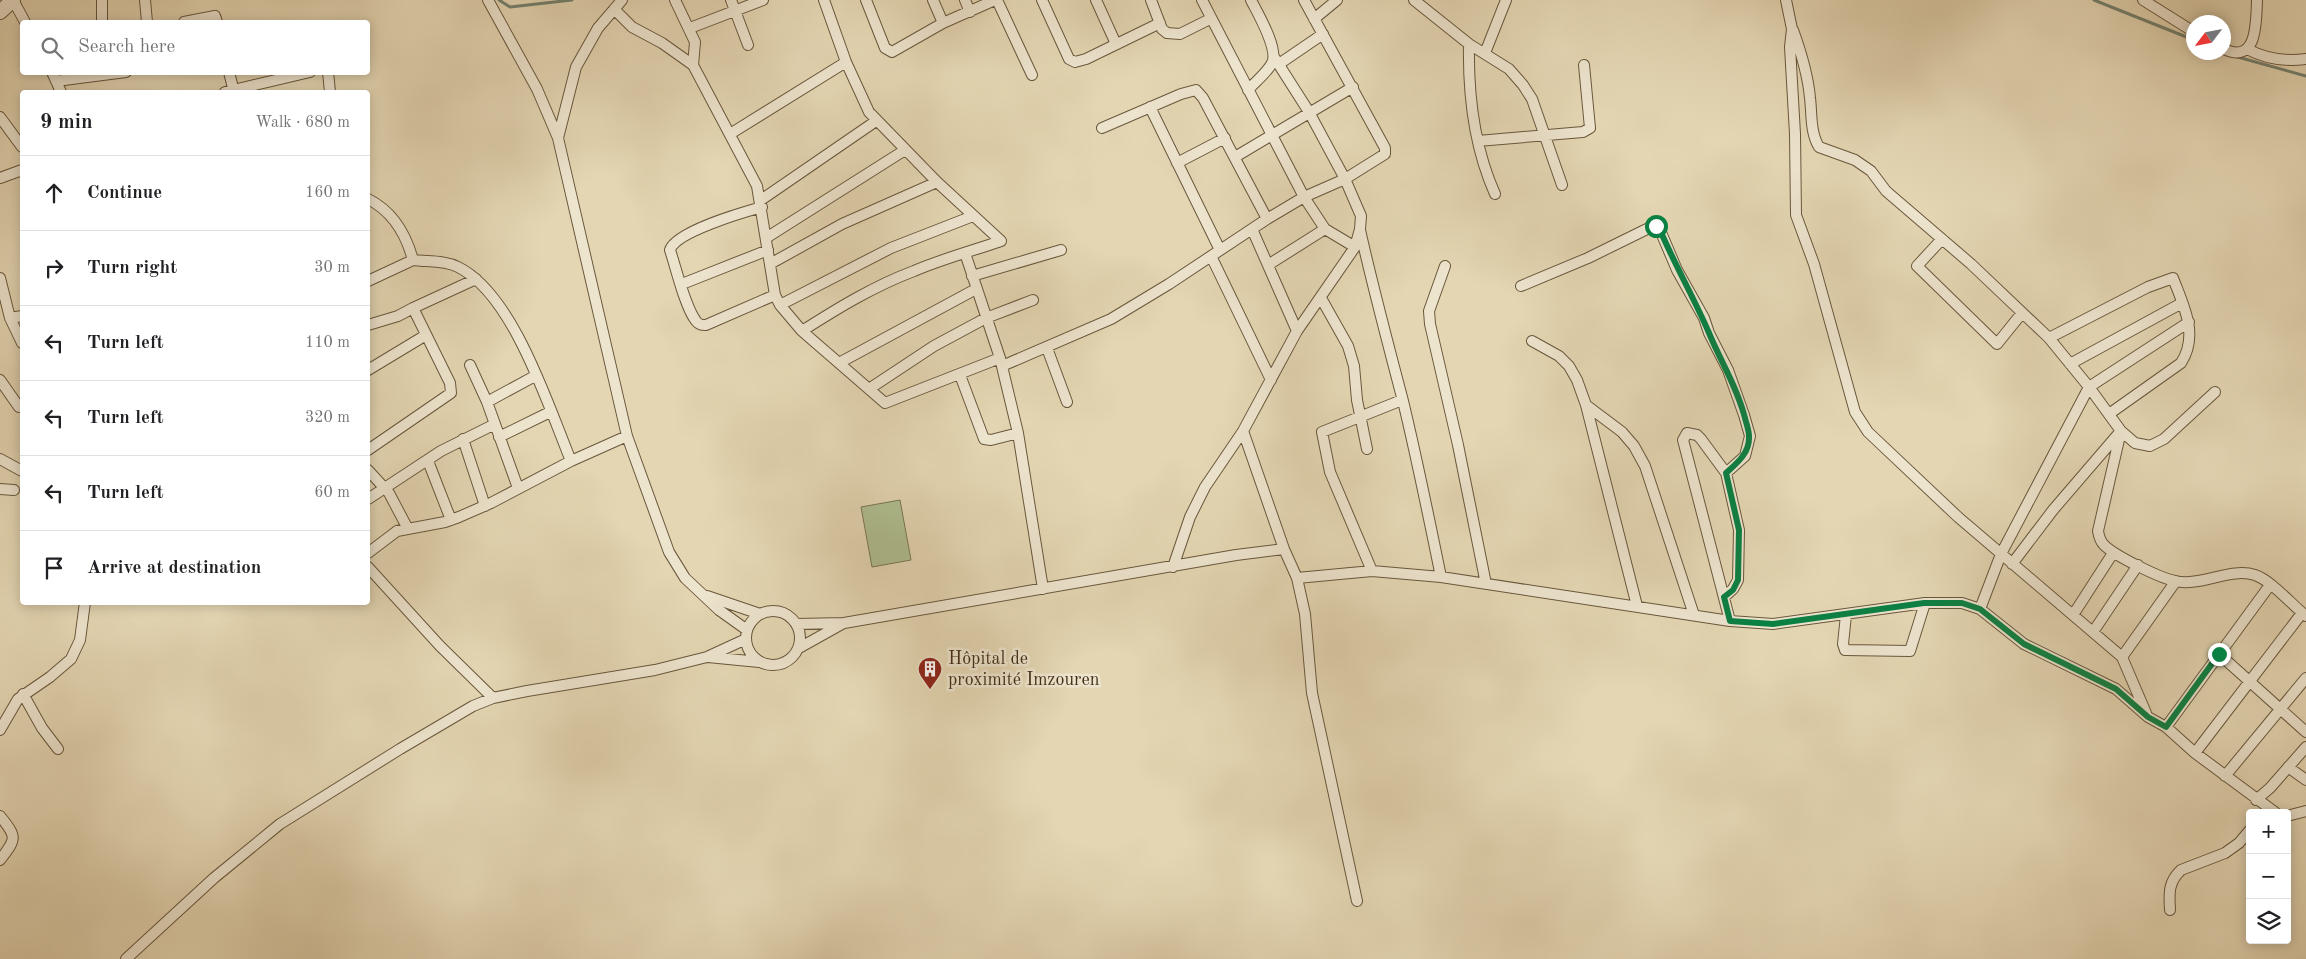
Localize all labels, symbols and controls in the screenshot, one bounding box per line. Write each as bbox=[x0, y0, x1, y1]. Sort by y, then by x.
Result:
north arrow bbox=[2186, 15, 2231, 60]
search box bbox=[20, 20, 370, 75]
icon: search bbox=[38, 34, 66, 62]
text: Search here bbox=[78, 38, 175, 57]
text: 9 min bbox=[40, 112, 93, 133]
text: Walk · 680 m bbox=[255, 115, 350, 131]
icon: ahead bbox=[40, 179, 68, 207]
text: Continue bbox=[87, 184, 162, 203]
text: 160 m bbox=[305, 185, 350, 201]
route start bbox=[1645, 215, 1668, 238]
icon: right bbox=[40, 254, 68, 282]
text: Turn right bbox=[87, 259, 177, 278]
text: 30 m bbox=[314, 260, 350, 276]
icon: left bbox=[40, 329, 68, 357]
text: Turn left bbox=[87, 334, 164, 353]
text: 110 m bbox=[305, 335, 350, 351]
icon: left bbox=[40, 404, 68, 432]
text: Turn left bbox=[87, 409, 164, 428]
text: 320 m bbox=[305, 410, 350, 426]
icon: left bbox=[40, 479, 68, 507]
text: Turn left bbox=[87, 484, 164, 503]
text: 60 m bbox=[314, 485, 350, 501]
icon: arrive bbox=[40, 554, 68, 582]
text: Arrive at destination bbox=[87, 559, 261, 578]
route end bbox=[2208, 643, 2231, 666]
place label: Hôpital de proximité Imzouren bbox=[948, 650, 1100, 689]
building icon: Hôpital de proximité Imzouren bbox=[917, 656, 943, 690]
map controls bbox=[2246, 809, 2291, 944]
button: + bbox=[2246, 809, 2291, 854]
button: − bbox=[2246, 854, 2291, 899]
button: layers bbox=[2246, 899, 2291, 944]

